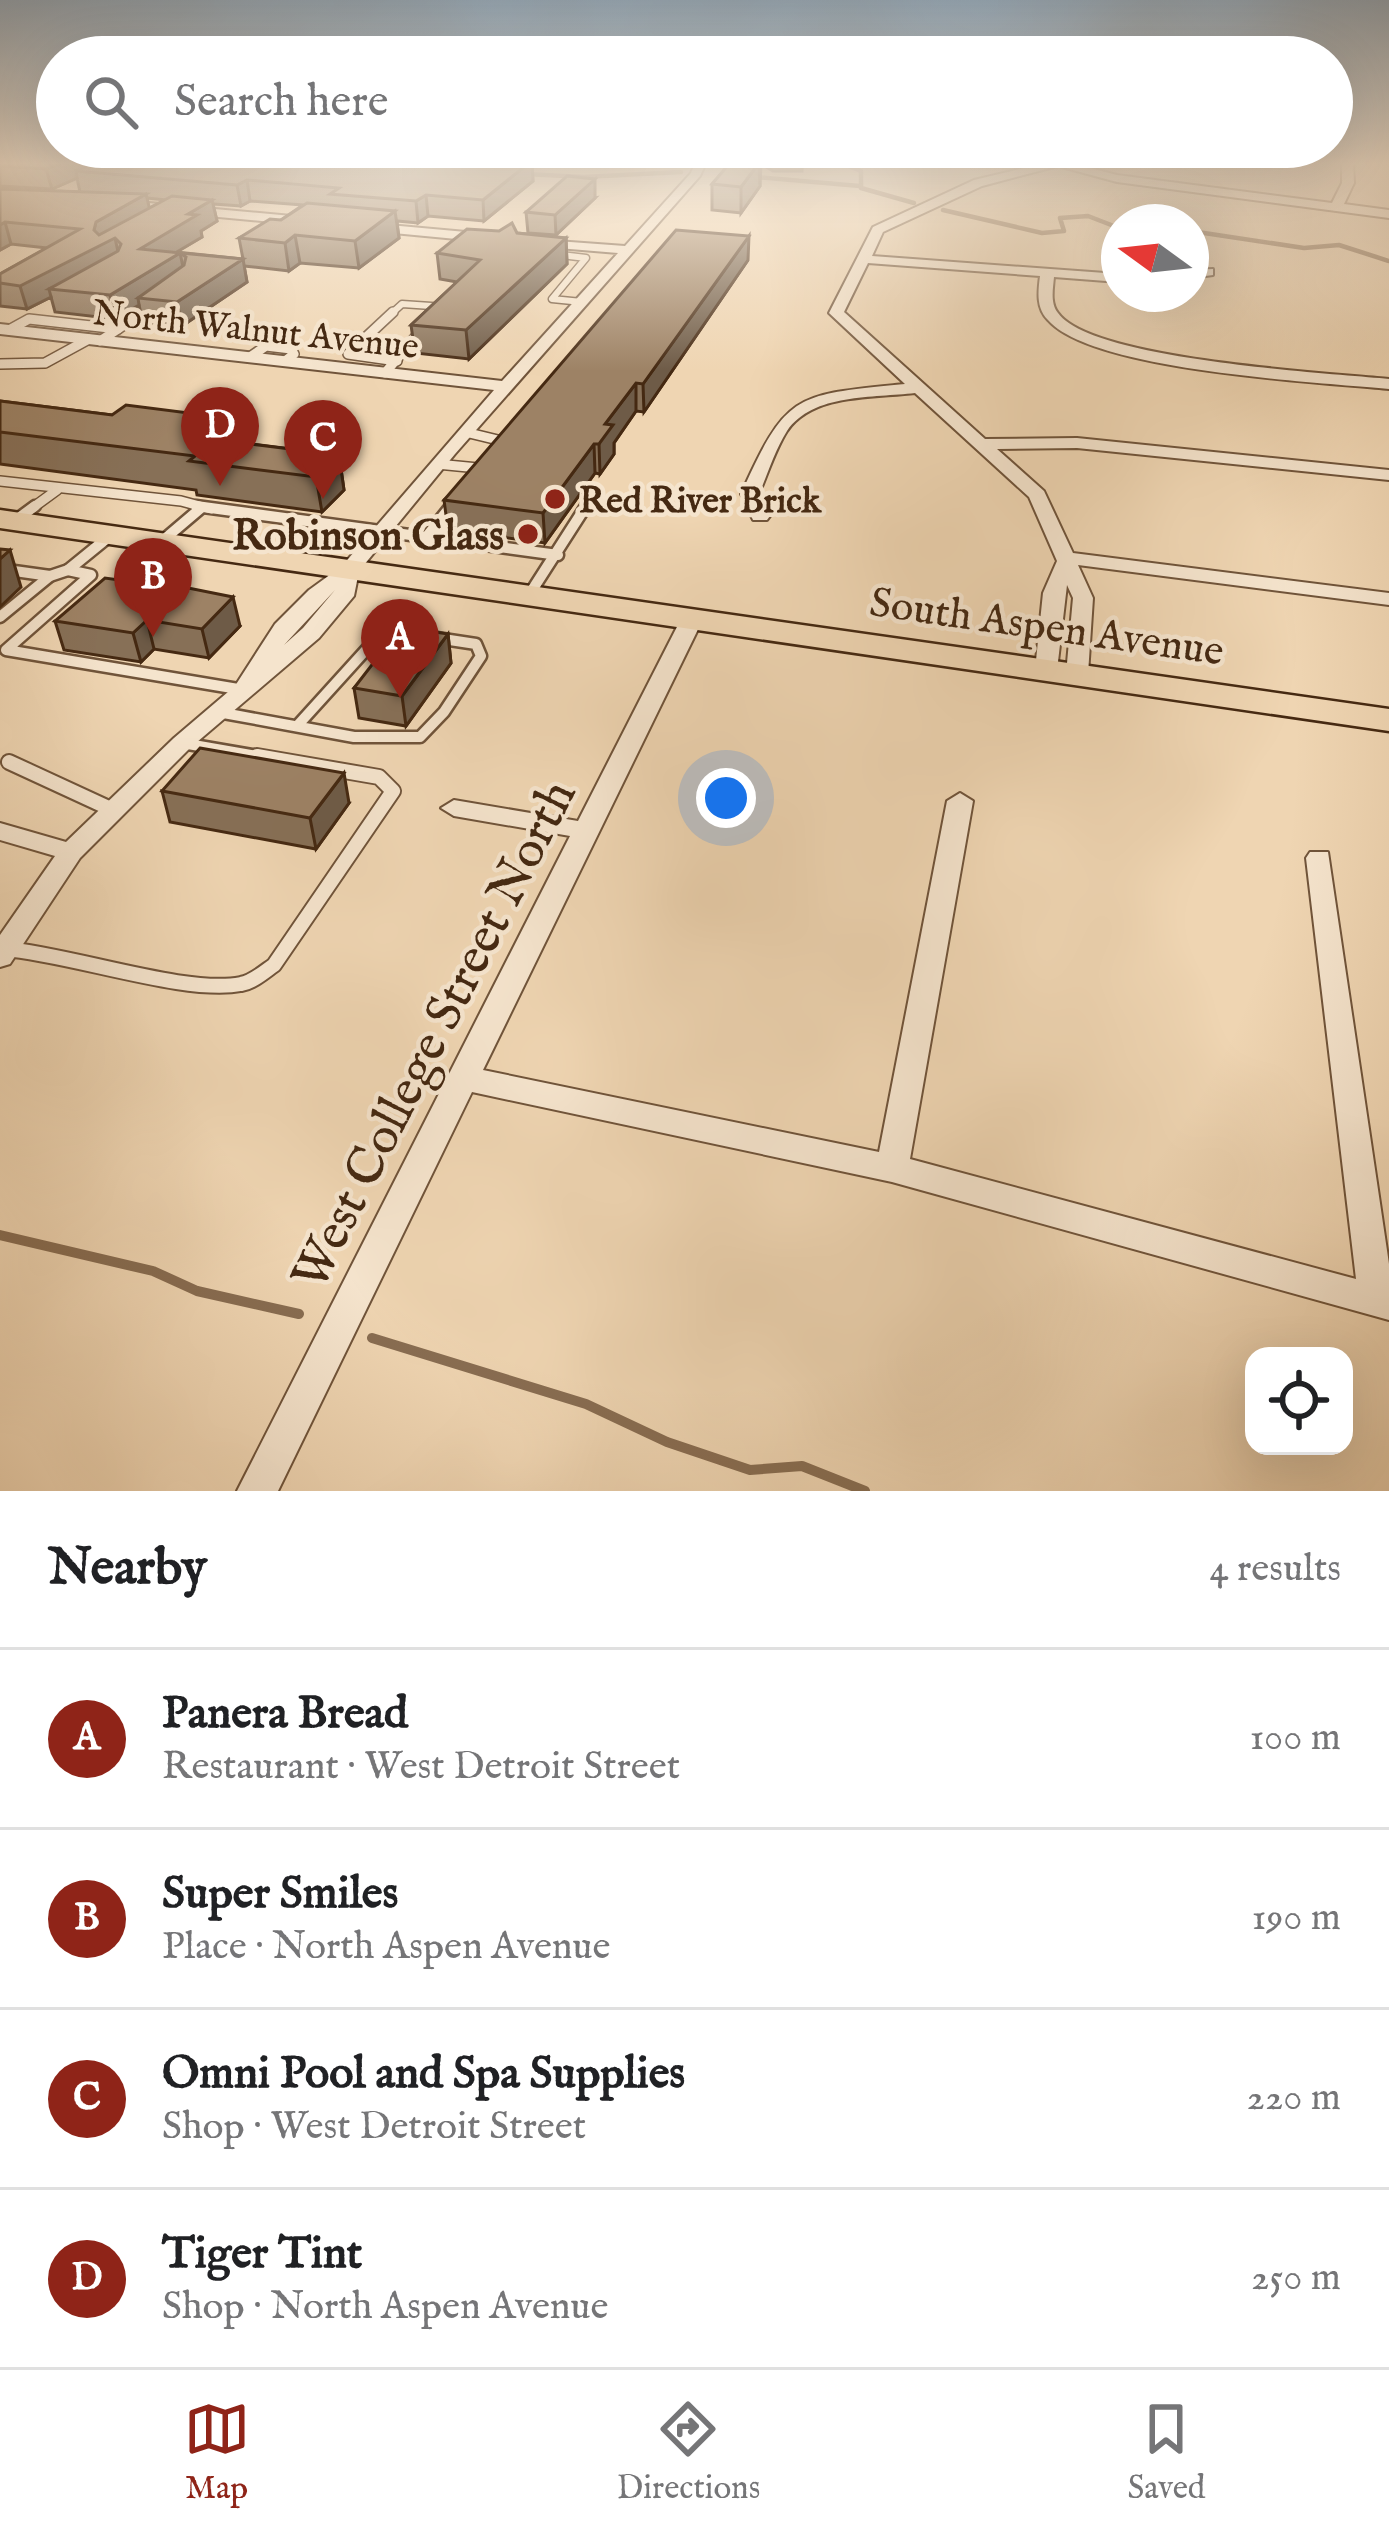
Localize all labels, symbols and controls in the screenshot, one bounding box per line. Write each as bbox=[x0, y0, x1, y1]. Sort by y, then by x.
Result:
search box bbox=[36, 36, 1353, 168]
icon: search bbox=[78, 69, 144, 135]
text: Search here bbox=[174, 74, 388, 131]
north arrow bbox=[1101, 204, 1209, 312]
street label: North Walnut Avenue bbox=[91, 291, 421, 371]
pin: D bbox=[181, 387, 259, 486]
pin: C bbox=[284, 400, 362, 499]
place label: Red River Brick bbox=[579, 479, 823, 525]
marker: Red River Brick bbox=[542, 486, 568, 512]
place label: Robinson Glass bbox=[232, 511, 504, 564]
marker: Robinson Glass bbox=[515, 521, 541, 547]
pin: B bbox=[114, 538, 192, 637]
street label: South Aspen Avenue bbox=[866, 577, 1227, 680]
pin: A bbox=[361, 599, 439, 698]
your location bbox=[696, 768, 756, 828]
street label: West College Street North bbox=[279, 770, 593, 1302]
map controls bbox=[1245, 1347, 1353, 1455]
button: locate bbox=[1245, 1347, 1353, 1455]
text: Nearby bbox=[48, 1537, 207, 1602]
text: 4 results bbox=[1209, 1545, 1341, 1594]
text: Panera Bread bbox=[162, 1686, 408, 1743]
text: A bbox=[74, 1714, 100, 1763]
text: 100 m bbox=[1250, 1714, 1341, 1763]
text: Restaurant · West Detroit Street bbox=[162, 1743, 680, 1792]
text: Super Smiles bbox=[162, 1866, 398, 1923]
text: B bbox=[74, 1894, 100, 1943]
text: 190 m bbox=[1252, 1894, 1341, 1943]
text: Place · North Aspen Avenue bbox=[162, 1923, 610, 1972]
text: Omni Pool and Spa Supplies bbox=[162, 2046, 685, 2103]
text: C bbox=[73, 2074, 101, 2123]
text: 220 m bbox=[1247, 2074, 1341, 2123]
text: Shop · West Detroit Street bbox=[162, 2103, 586, 2152]
text: Tiger Tint bbox=[162, 2226, 362, 2283]
text: D bbox=[71, 2254, 103, 2303]
text: 250 m bbox=[1251, 2254, 1341, 2303]
text: Shop · North Aspen Avenue bbox=[162, 2283, 608, 2332]
tab: Map bbox=[184, 2396, 250, 2510]
tab: Directions bbox=[617, 2396, 760, 2510]
tab: Saved bbox=[1127, 2396, 1205, 2510]

